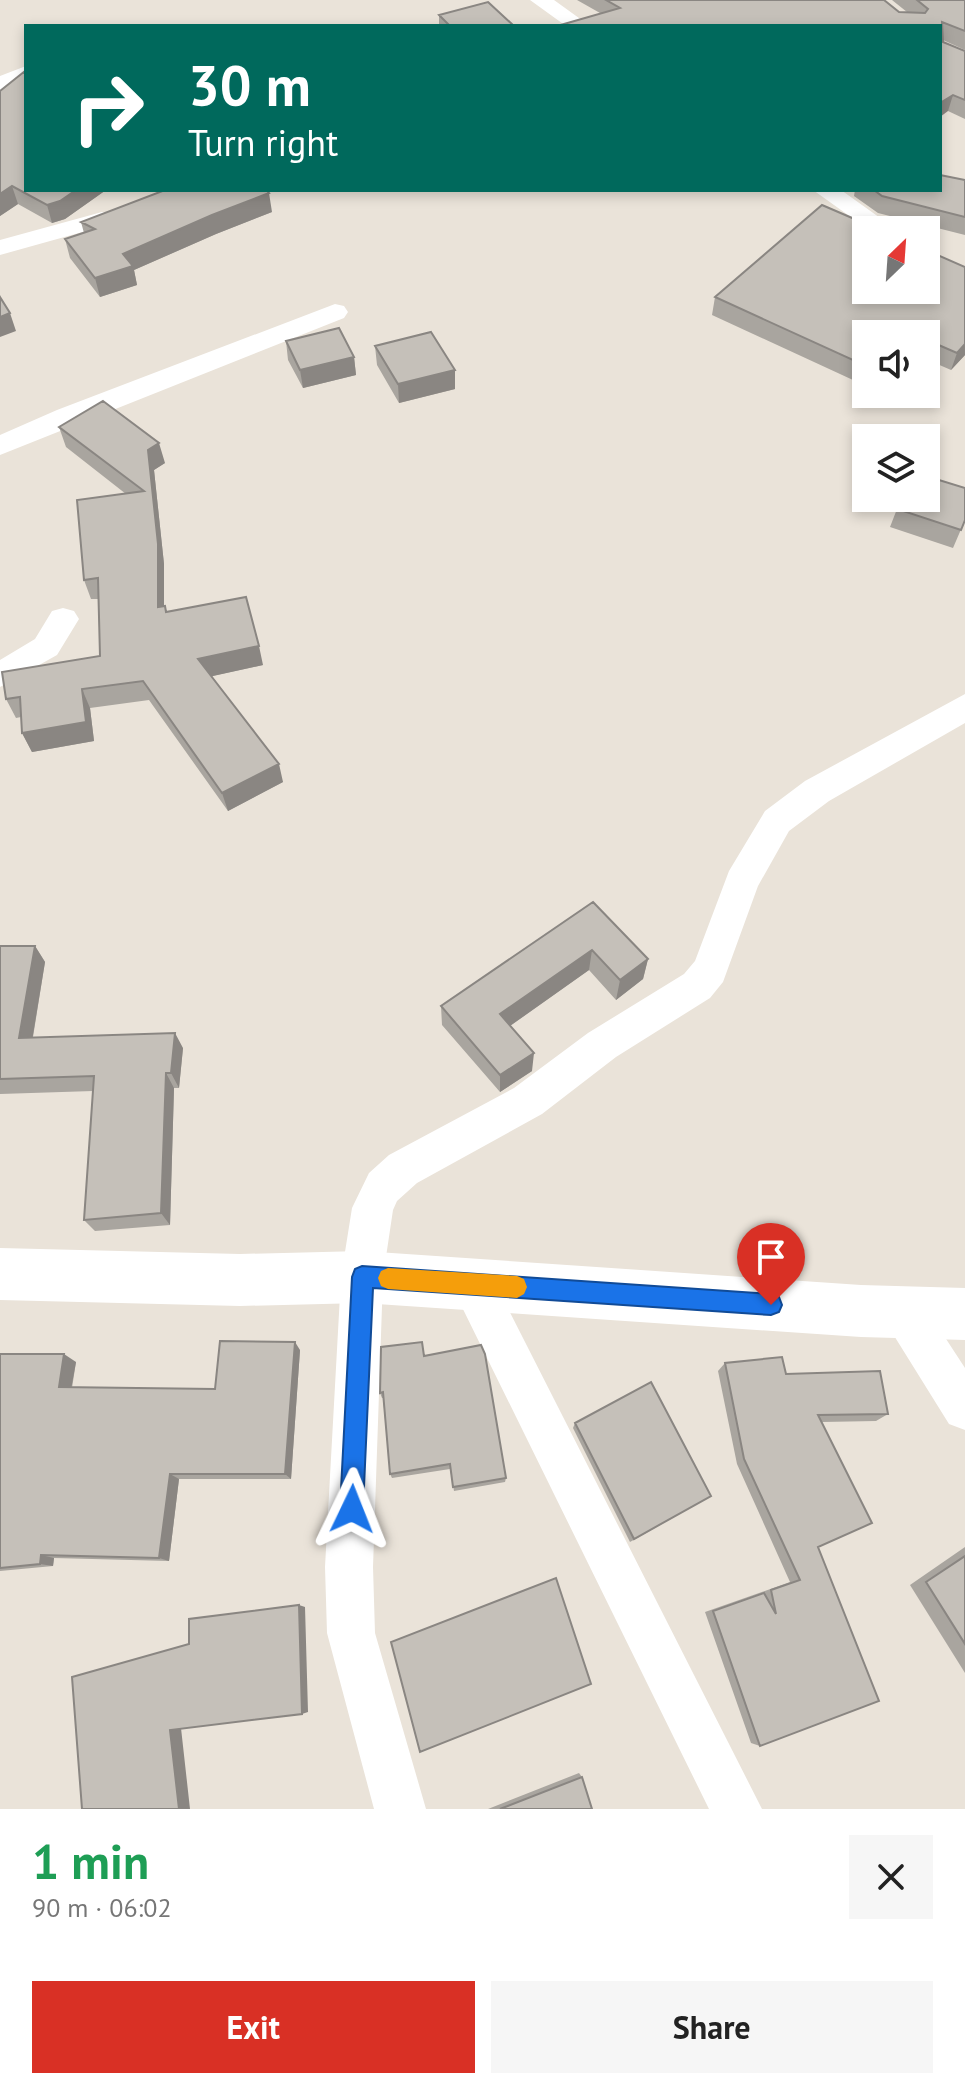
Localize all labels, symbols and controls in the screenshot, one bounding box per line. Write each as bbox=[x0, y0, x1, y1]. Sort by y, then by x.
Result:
text: 30 m bbox=[188, 49, 311, 121]
icon: right bbox=[56, 56, 160, 160]
text: Turn right bbox=[188, 119, 338, 166]
north arrow bbox=[852, 216, 940, 304]
map controls bbox=[852, 216, 940, 512]
button: sound bbox=[852, 320, 940, 408]
button: layers bbox=[852, 424, 940, 512]
pin bbox=[737, 1223, 805, 1305]
icon: arrive bbox=[749, 1235, 793, 1279]
position arrow bbox=[310, 1467, 394, 1551]
text: 1 min bbox=[32, 1830, 149, 1892]
button: close bbox=[849, 1835, 933, 1919]
text: 90 m · 06:02 bbox=[32, 1891, 172, 1924]
button: Exit bbox=[32, 1981, 475, 2073]
button: Share bbox=[491, 1981, 933, 2073]

